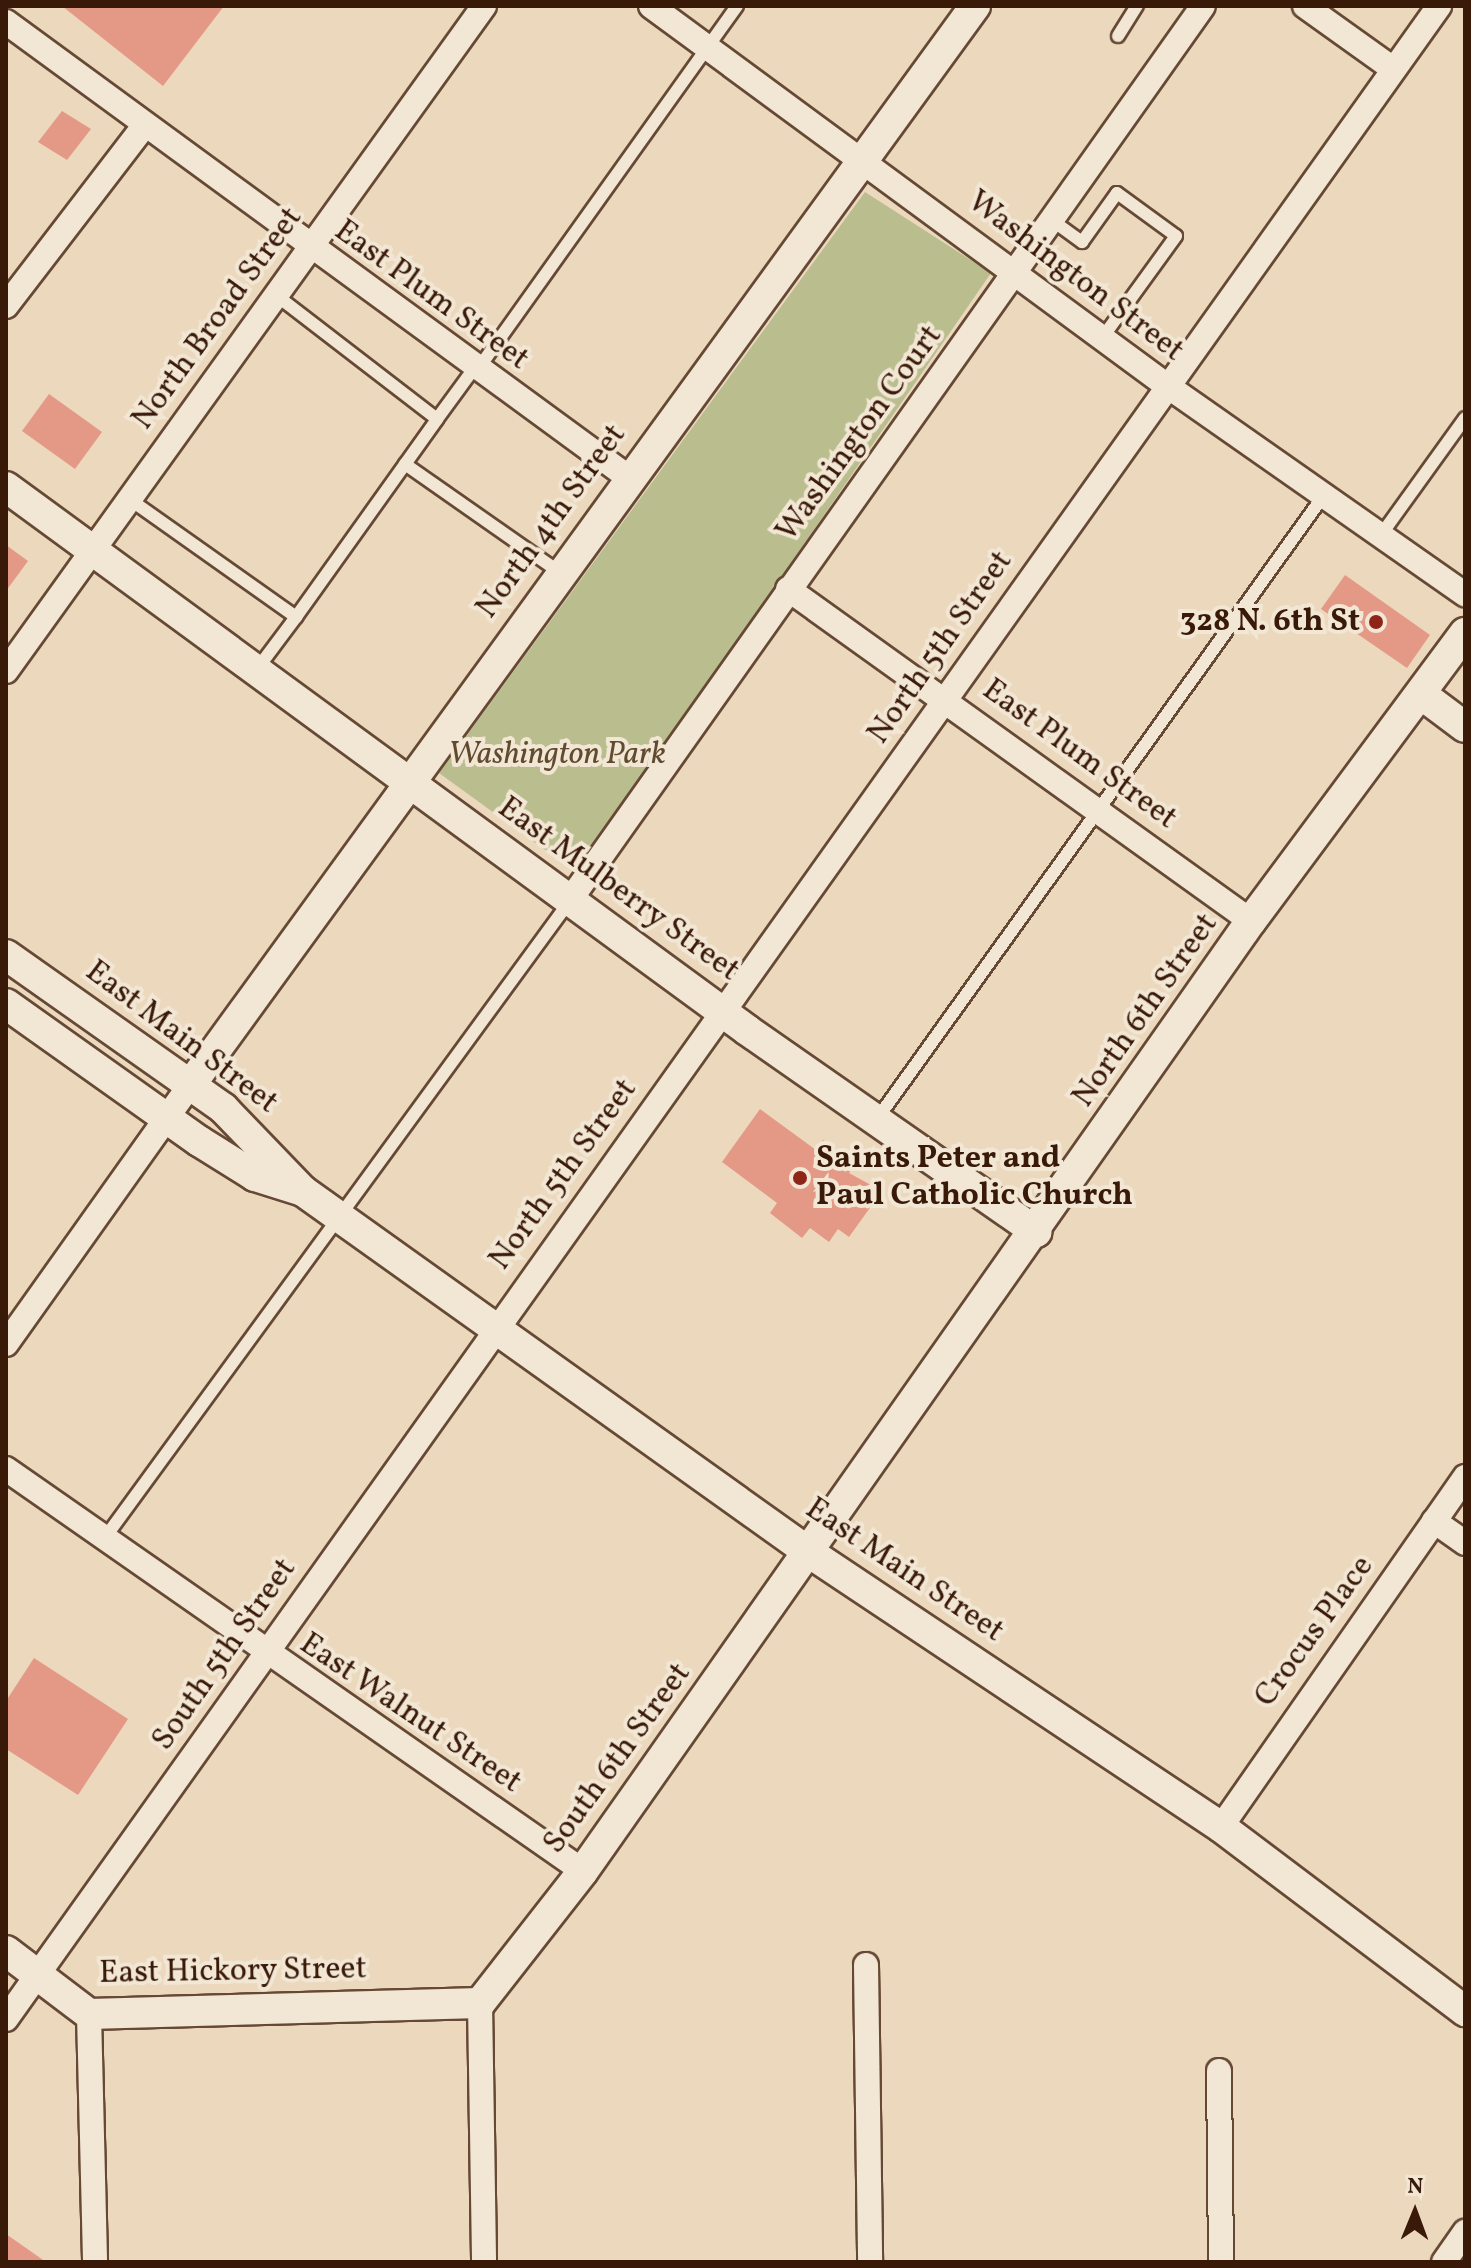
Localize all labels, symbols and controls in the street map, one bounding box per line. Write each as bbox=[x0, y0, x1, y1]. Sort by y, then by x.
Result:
street label: Washington Street bbox=[959, 183, 1191, 371]
street label: North Broad Street bbox=[124, 200, 312, 438]
street label: East Plum Street bbox=[326, 212, 536, 380]
street label: Washington Court bbox=[769, 318, 951, 550]
street label: North 4th Street bbox=[469, 417, 635, 627]
street label: North 5th Street bbox=[860, 544, 1022, 752]
place label: 328 N. 6th St bbox=[1180, 603, 1360, 641]
marker: 328 N. 6th St bbox=[1367, 613, 1385, 631]
street label: East Plum Street bbox=[974, 671, 1184, 839]
park label: Washington Park bbox=[448, 736, 666, 774]
street label: East Mulberry Street bbox=[489, 789, 747, 991]
street label: North 6th Street bbox=[1065, 907, 1227, 1115]
street label: East Main Street bbox=[77, 953, 285, 1123]
street label: North 5th Street bbox=[482, 1072, 646, 1278]
place label: Saints Peter and Paul Catholic Church bbox=[816, 1141, 1133, 1216]
marker: Saints Peter and Paul Catholic Church bbox=[791, 1169, 809, 1187]
street label: East Main Street bbox=[797, 1490, 1011, 1652]
street label: Crocus Place bbox=[1247, 1549, 1383, 1715]
street label: South 5th Street bbox=[145, 1552, 305, 1758]
street label: East Walnut Street bbox=[291, 1625, 529, 1803]
street label: South 6th Street bbox=[536, 1656, 700, 1862]
street label: East Hickory Street bbox=[98, 1950, 368, 1994]
north arrow bbox=[1375, 2172, 1455, 2252]
text: N bbox=[1407, 2172, 1424, 2203]

